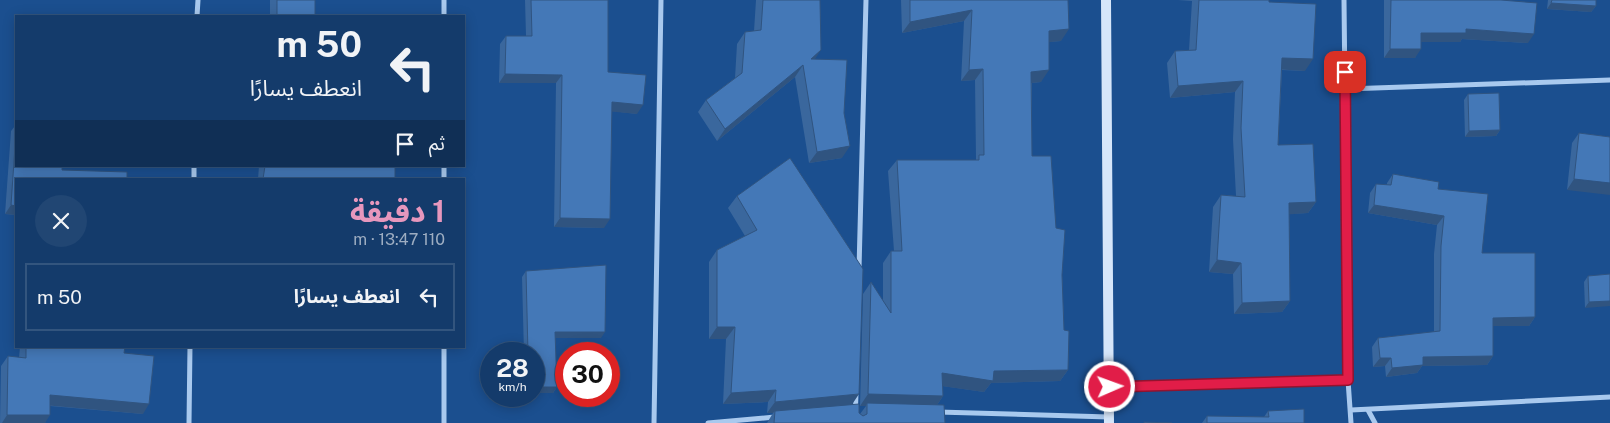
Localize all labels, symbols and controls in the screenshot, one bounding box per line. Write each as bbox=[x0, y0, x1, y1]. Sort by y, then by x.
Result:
text: 50 m bbox=[277, 24, 362, 65]
icon: left bbox=[380, 35, 445, 100]
pin bbox=[1324, 51, 1366, 93]
icon: arrive bbox=[1331, 58, 1359, 86]
text: انعطف يسارًا bbox=[250, 75, 362, 101]
icon: arrive bbox=[391, 130, 419, 158]
text: ثم bbox=[429, 132, 445, 154]
text: 1 دقيقة bbox=[350, 193, 445, 229]
button: close bbox=[35, 195, 87, 247]
text: 110 m · 13:47 bbox=[353, 230, 445, 249]
icon: left bbox=[415, 283, 443, 311]
text: انعطف يسارًا bbox=[294, 285, 400, 307]
text: 50 m bbox=[37, 286, 82, 308]
speed limit sign: 30 bbox=[555, 342, 620, 407]
text: 28 bbox=[496, 353, 529, 383]
position arrow bbox=[1083, 360, 1135, 412]
text: km/h bbox=[498, 380, 527, 394]

